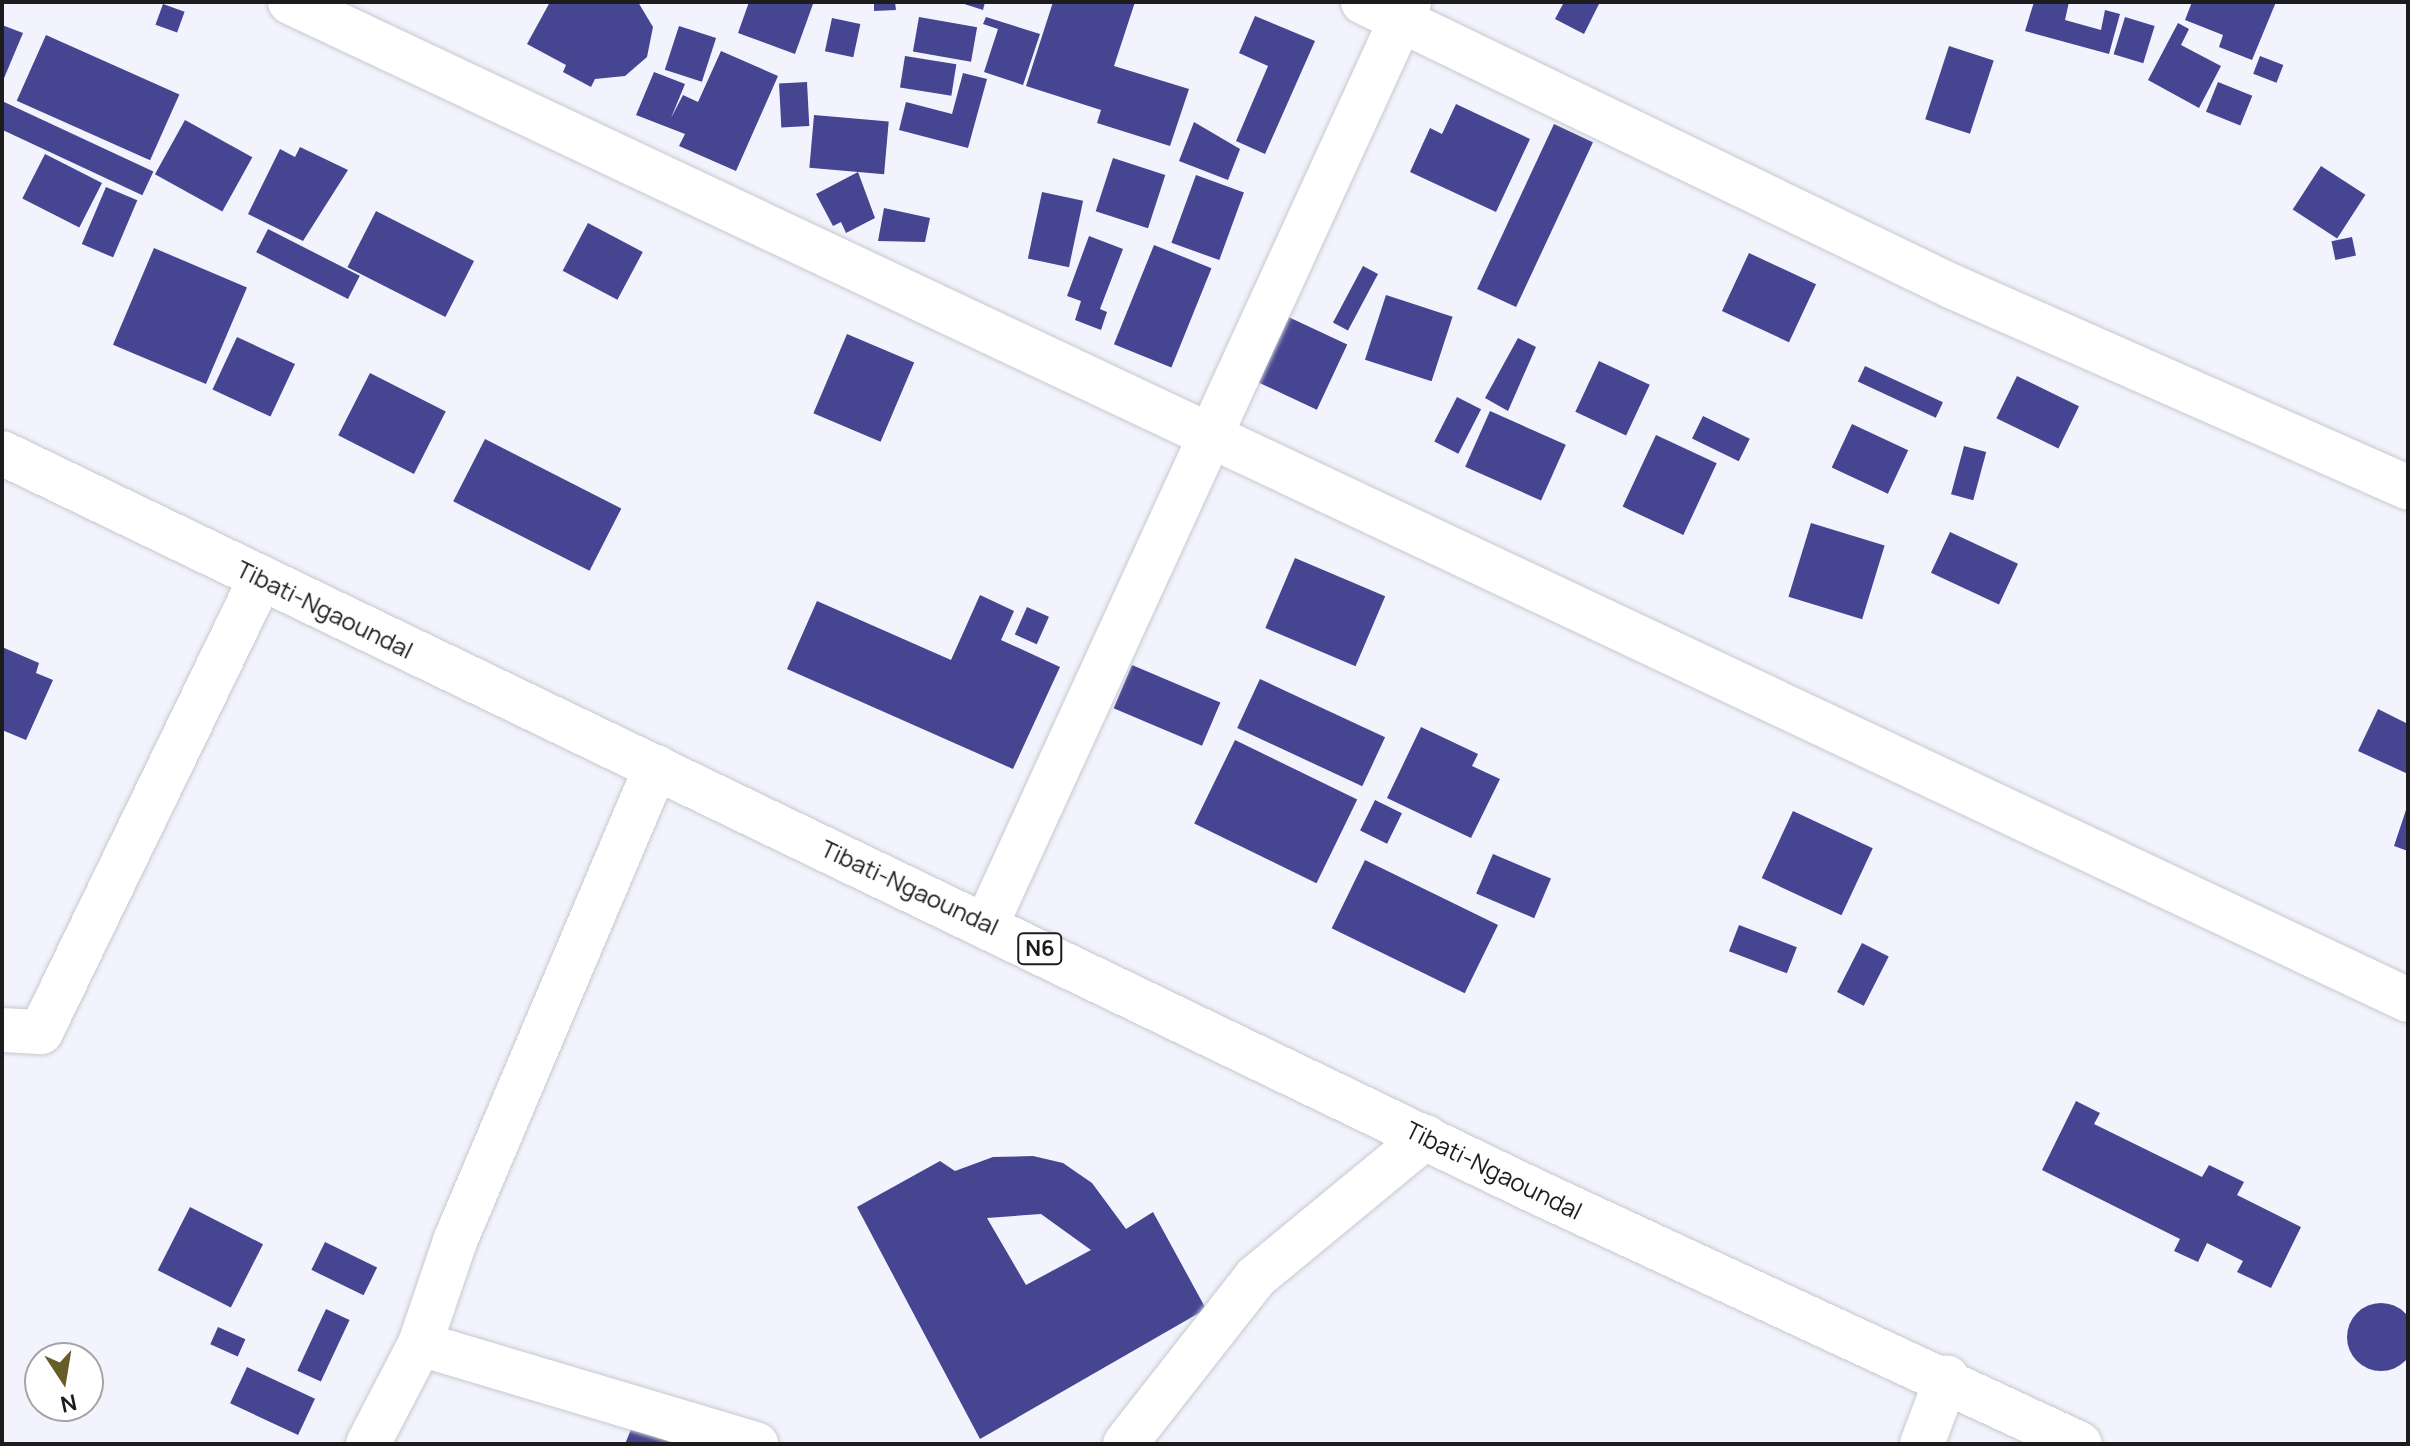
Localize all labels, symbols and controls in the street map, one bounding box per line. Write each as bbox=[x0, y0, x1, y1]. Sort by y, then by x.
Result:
street label: Tibati-Ngaoundal bbox=[232, 554, 418, 664]
street label: Tibati-Ngaoundal bbox=[817, 833, 1003, 941]
road number: N6 bbox=[1016, 931, 1064, 967]
street label: Tibati-Ngaoundal bbox=[1401, 1115, 1587, 1225]
north arrow bbox=[24, 1342, 104, 1422]
text: N bbox=[58, 1387, 79, 1420]

